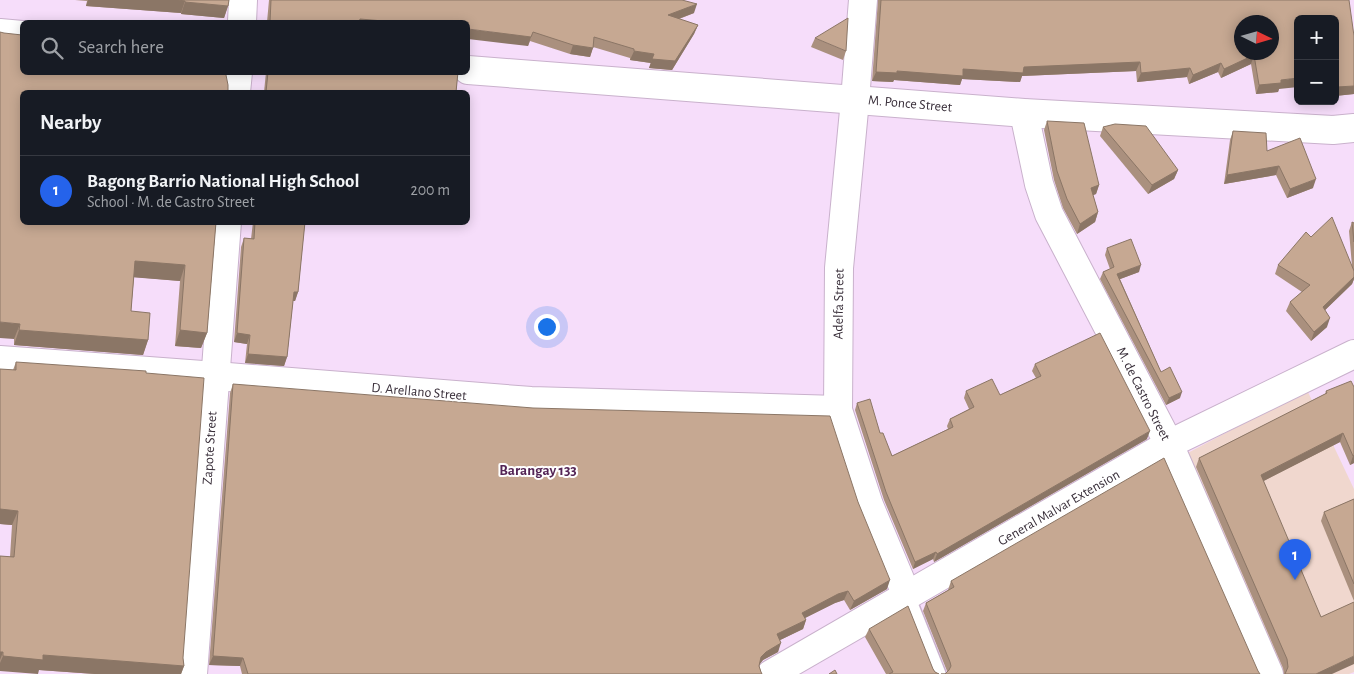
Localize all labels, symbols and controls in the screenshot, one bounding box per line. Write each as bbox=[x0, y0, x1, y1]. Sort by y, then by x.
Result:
north arrow bbox=[1234, 15, 1279, 60]
map controls bbox=[1294, 15, 1339, 105]
button: + bbox=[1294, 15, 1339, 60]
search box bbox=[20, 20, 470, 75]
icon: search bbox=[38, 34, 66, 62]
text: Search here bbox=[78, 38, 164, 57]
button: − bbox=[1294, 60, 1339, 105]
street label: M. Ponce Street bbox=[867, 93, 953, 115]
text: Nearby bbox=[40, 112, 101, 133]
text: Bagong Barrio National High School bbox=[87, 172, 359, 191]
text: 1 bbox=[53, 182, 59, 198]
text: 200 m bbox=[410, 182, 450, 198]
text: School · M. de Castro Street bbox=[87, 194, 255, 210]
street label: Adelfa Street bbox=[831, 268, 847, 340]
your location bbox=[534, 314, 560, 340]
street label: M. de Castro Street bbox=[1113, 345, 1173, 443]
street label: D. Arellano Street bbox=[371, 381, 468, 403]
street label: Zapote Street bbox=[200, 410, 220, 485]
district label: Barangay 133 bbox=[499, 463, 577, 478]
street label: General Malvar Extension bbox=[996, 467, 1122, 549]
pin: 1 bbox=[1279, 539, 1311, 580]

